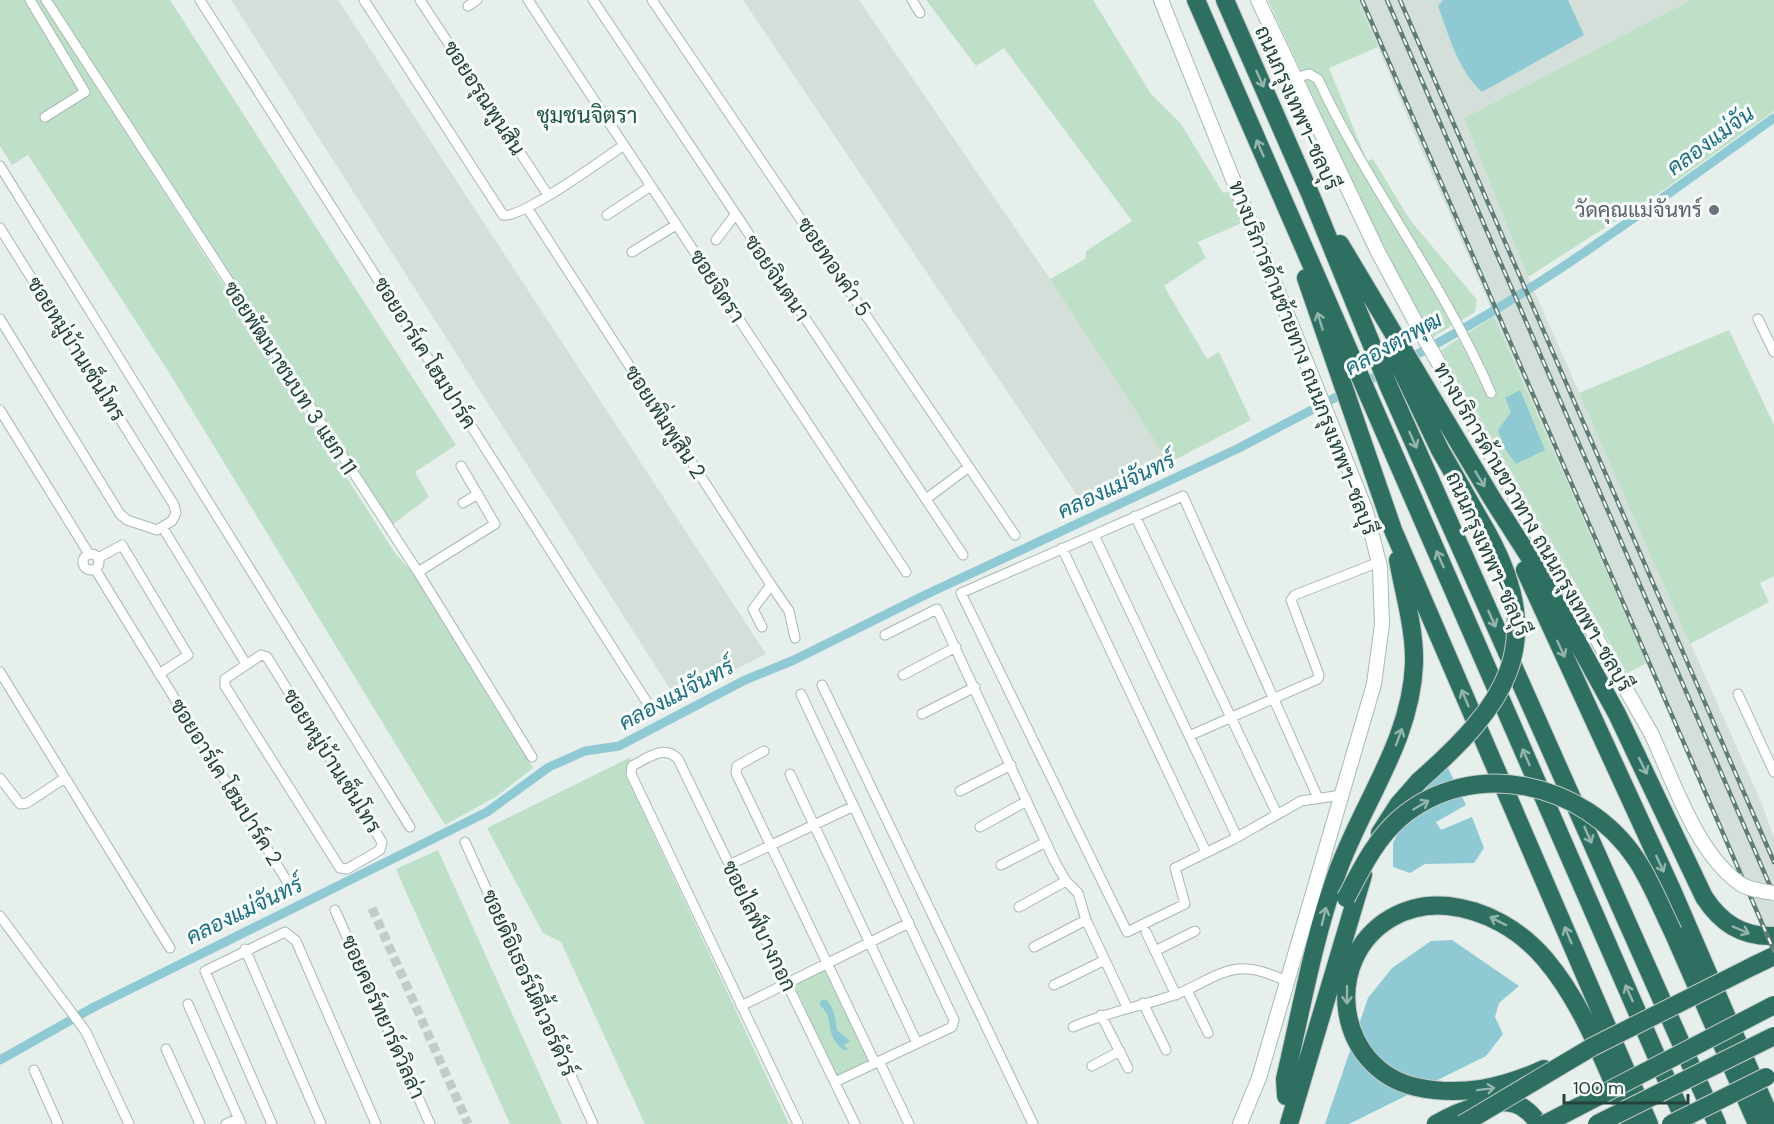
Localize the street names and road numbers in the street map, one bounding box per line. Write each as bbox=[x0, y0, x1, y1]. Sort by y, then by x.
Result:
street label: ถนนกรุงเทพฯ-ชลบุรี bbox=[1248, 21, 1346, 195]
street label: ซอยอรุณพูนสิน bbox=[436, 35, 531, 161]
street label: ทางบริการด้านซ้ายทาง ถนนกรุงเทพฯ-ชลบุรี bbox=[1222, 177, 1384, 539]
street label: ซอยทองคำ 5 bbox=[790, 212, 878, 322]
street label: ซอยจินตนา bbox=[738, 229, 816, 327]
street label: ซอยจิตรา bbox=[683, 244, 751, 328]
street label: ซอยหมู่บ้านเซ็นโทร bbox=[19, 271, 133, 427]
street label: ซอยอาร์เค โฮมปาร์ค bbox=[367, 272, 483, 434]
street label: ซอยพัฒนาชนบท 3 แยก 11 bbox=[217, 276, 363, 480]
street label: ซอยเพิ่มพูสิน 2 bbox=[617, 357, 716, 485]
street label: ทางบริการด้านขวาทาง ถนนกรุงเทพฯ-ชลบุรี bbox=[1428, 358, 1638, 696]
street label: ถนนกรุงเทพฯ-ชลบุรี bbox=[1440, 468, 1536, 640]
street label: ซอยหมู่บ้านเซ็นโทร bbox=[275, 683, 389, 839]
street label: ซอยอาร์เค โฮมปาร์ค 2 bbox=[163, 693, 289, 871]
street label: ซอยไลฟ์บางกอก bbox=[715, 855, 804, 996]
street label: ซอยดิอิเธอร์นิตี้เวอร์ดัวร์ bbox=[475, 883, 588, 1081]
street label: ซอยคอร์ทยาร์ดวิลล่า bbox=[334, 931, 432, 1103]

